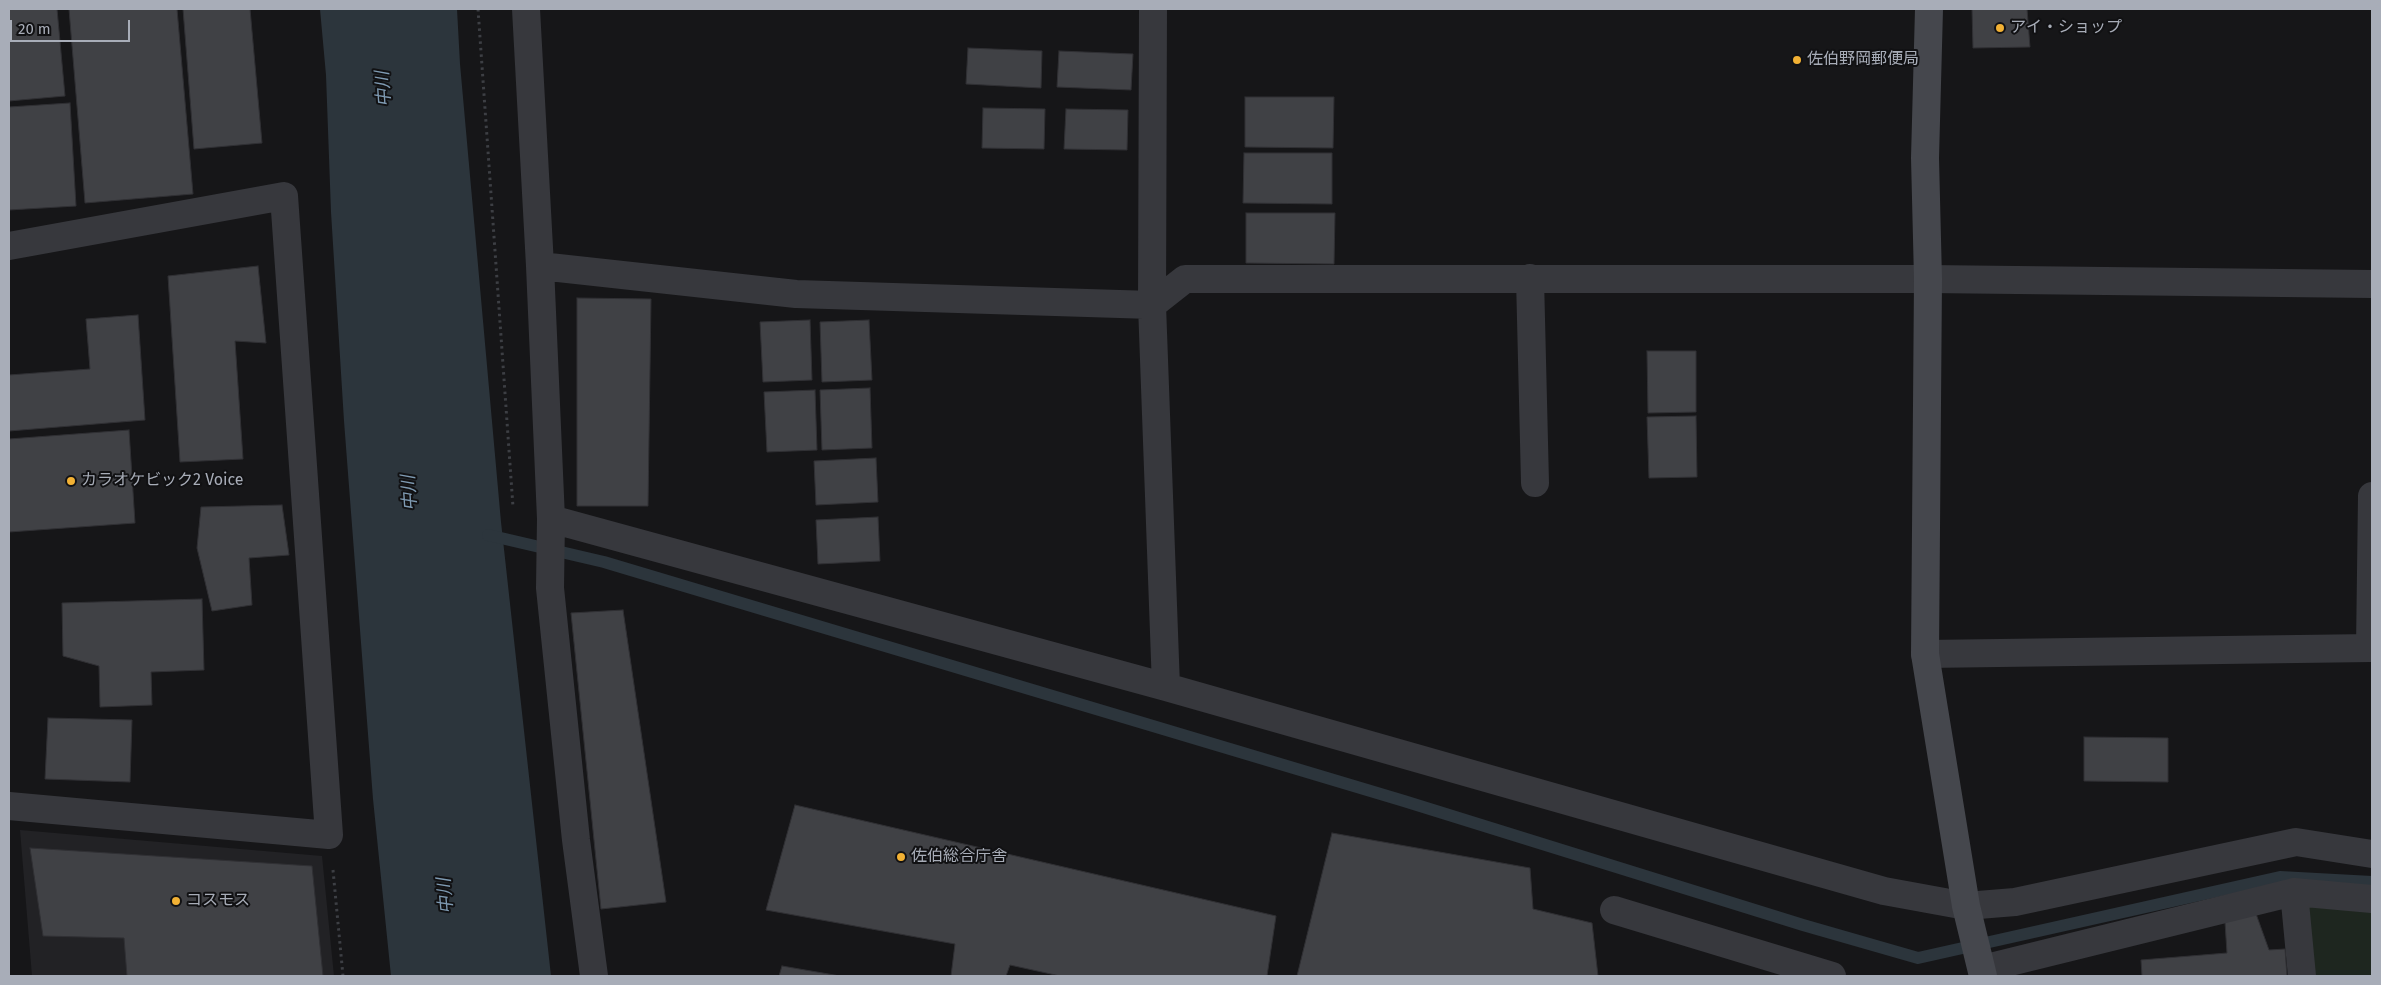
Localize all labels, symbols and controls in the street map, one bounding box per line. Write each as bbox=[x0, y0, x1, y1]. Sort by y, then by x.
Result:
scale bar bbox=[12, 10, 132, 42]
place label: アイ・ショップ bbox=[2010, 18, 2122, 38]
text: 20 m bbox=[18, 20, 51, 38]
marker: アイ・ショップ bbox=[1994, 22, 2006, 34]
place label: 佐伯野岡郵便局 bbox=[1807, 50, 1919, 70]
marker: 佐伯野岡郵便局 bbox=[1791, 54, 1803, 66]
water label: 中川 bbox=[372, 70, 396, 108]
place label: カラオケビック2 Voice bbox=[81, 471, 244, 491]
water label: 中川 bbox=[398, 474, 422, 512]
marker: カラオケビック2 Voice bbox=[65, 475, 77, 487]
place label: 佐伯総合庁舎 bbox=[911, 847, 1007, 867]
marker: 佐伯総合庁舎 bbox=[895, 851, 907, 863]
water label: 中川 bbox=[434, 877, 458, 915]
place label: コスモス bbox=[186, 891, 250, 911]
marker: コスモス bbox=[170, 895, 182, 907]

